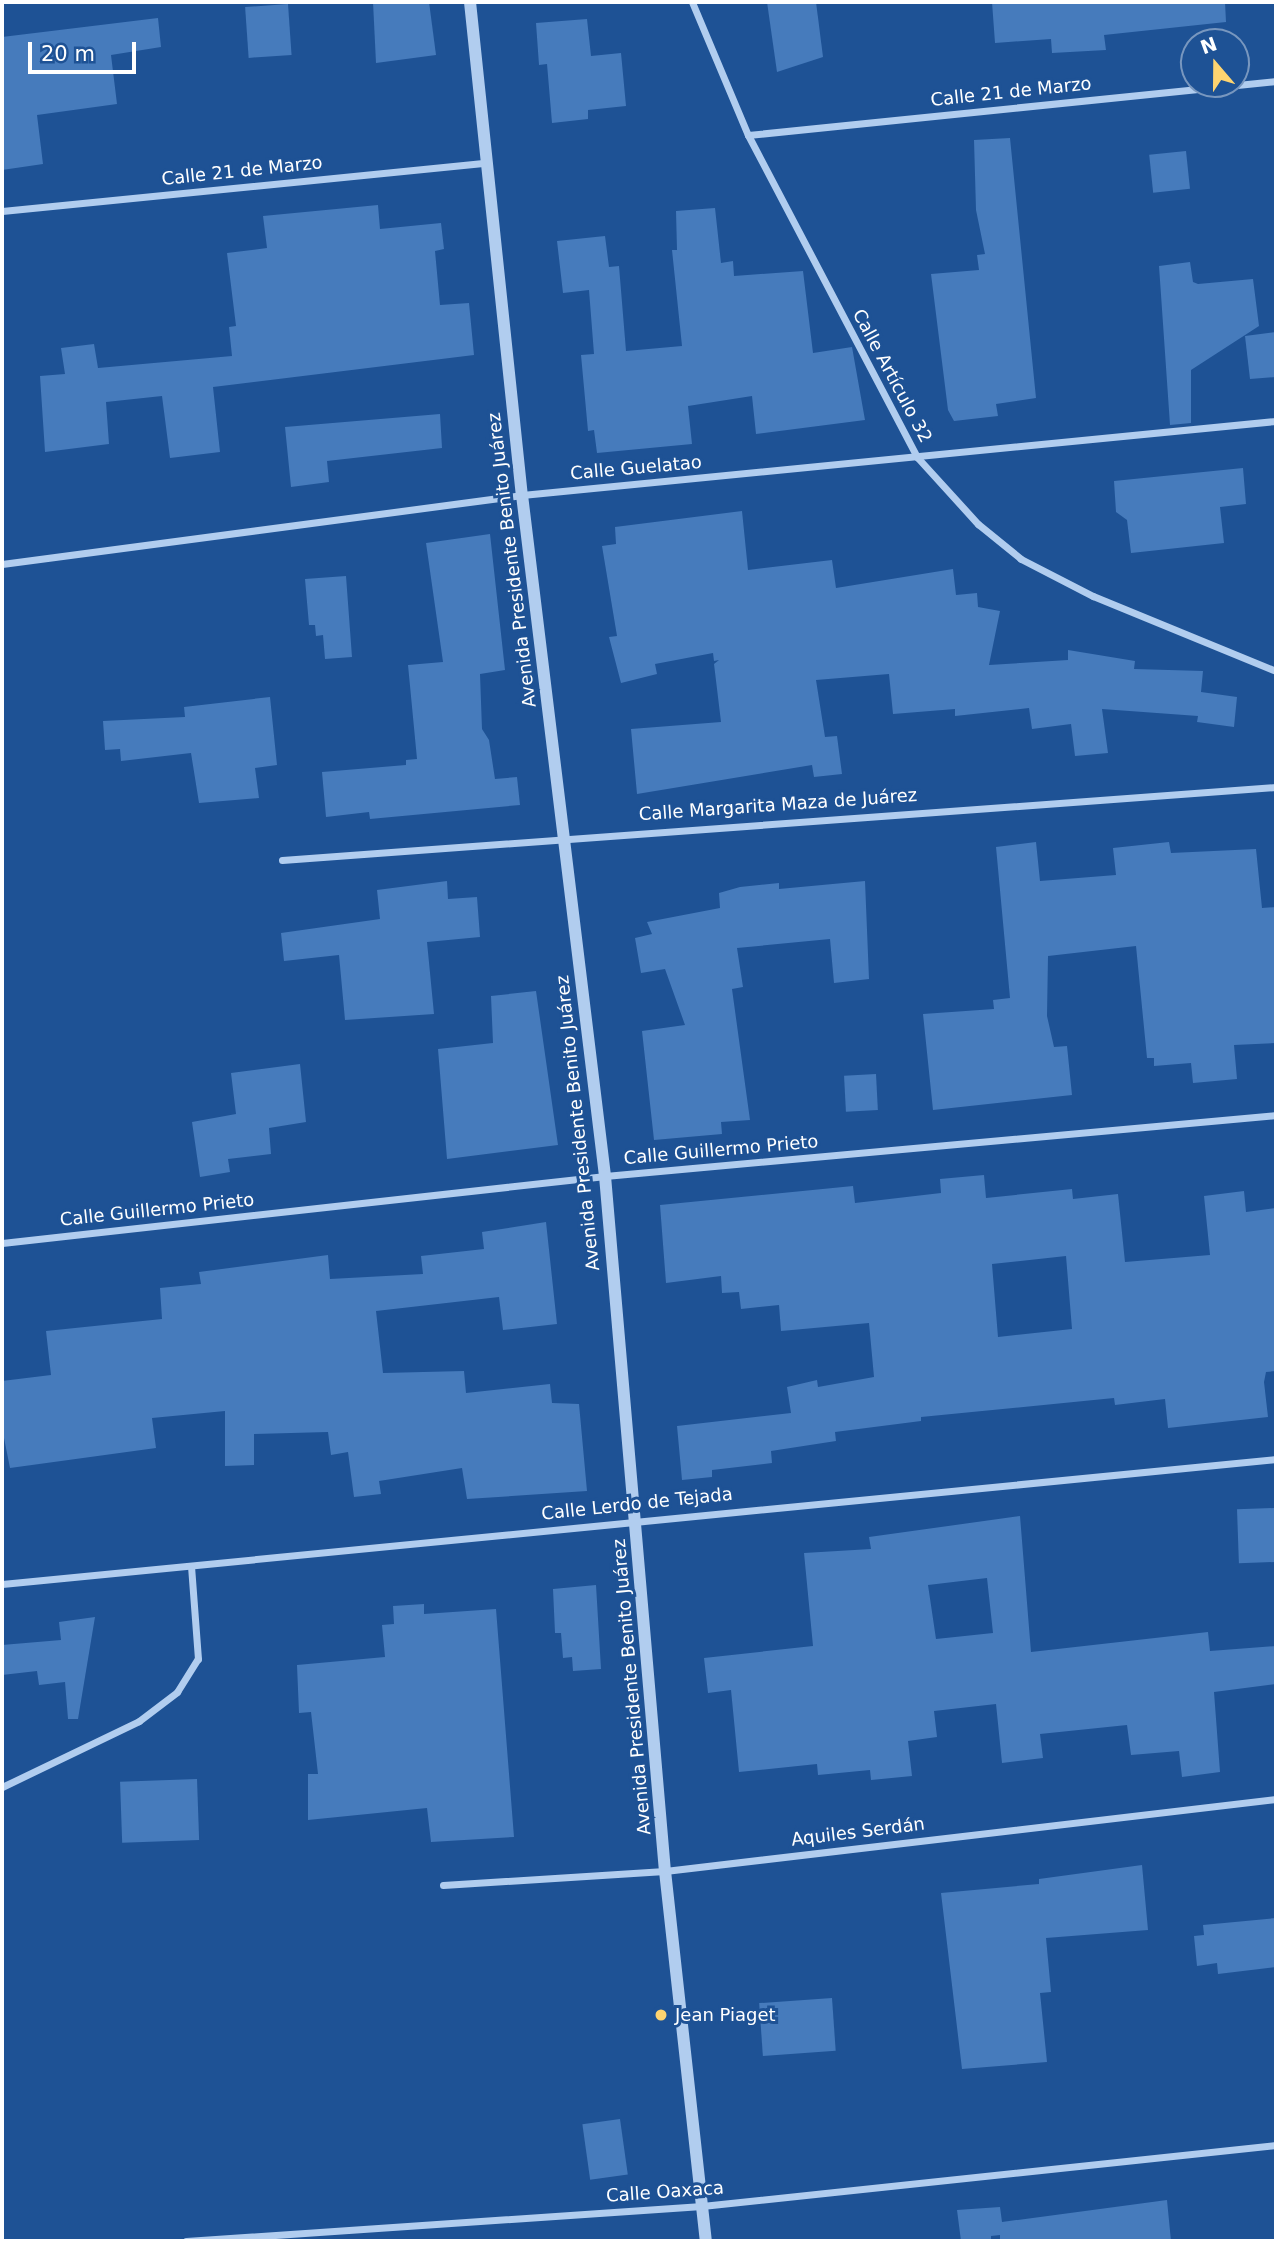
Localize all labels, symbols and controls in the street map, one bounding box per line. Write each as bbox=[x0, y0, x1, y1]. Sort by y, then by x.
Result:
scale bar bbox=[32, 28, 140, 72]
north arrow bbox=[1180, 28, 1250, 98]
text: N bbox=[1197, 32, 1220, 58]
text: 20 m bbox=[41, 42, 95, 66]
street label: Calle 21 de Marzo bbox=[929, 73, 1093, 111]
street label: Calle 21 de Marzo bbox=[160, 152, 324, 190]
street label: Calle Artículo 32 bbox=[848, 306, 936, 446]
street label: Avenida Presidente Benito Juárez bbox=[483, 411, 541, 709]
street label: Calle Guelatao bbox=[569, 451, 703, 485]
street label: Calle Margarita Maza de Juárez bbox=[638, 784, 918, 826]
street label: Avenida Presidente Benito Juárez bbox=[552, 974, 604, 1272]
street label: Calle Guillermo Prieto bbox=[623, 1131, 819, 1169]
street label: Calle Guillermo Prieto bbox=[59, 1189, 255, 1231]
street label: Calle Lerdo de Tejada bbox=[540, 1483, 734, 1525]
street label: Avenida Presidente Benito Juárez bbox=[608, 1538, 656, 1836]
street label: Aquiles Serdán bbox=[790, 1813, 926, 1851]
place label: Jean Piaget bbox=[675, 2004, 776, 2026]
marker: Jean Piaget bbox=[653, 2007, 669, 2023]
street label: Calle Oaxaca bbox=[605, 2177, 725, 2207]

